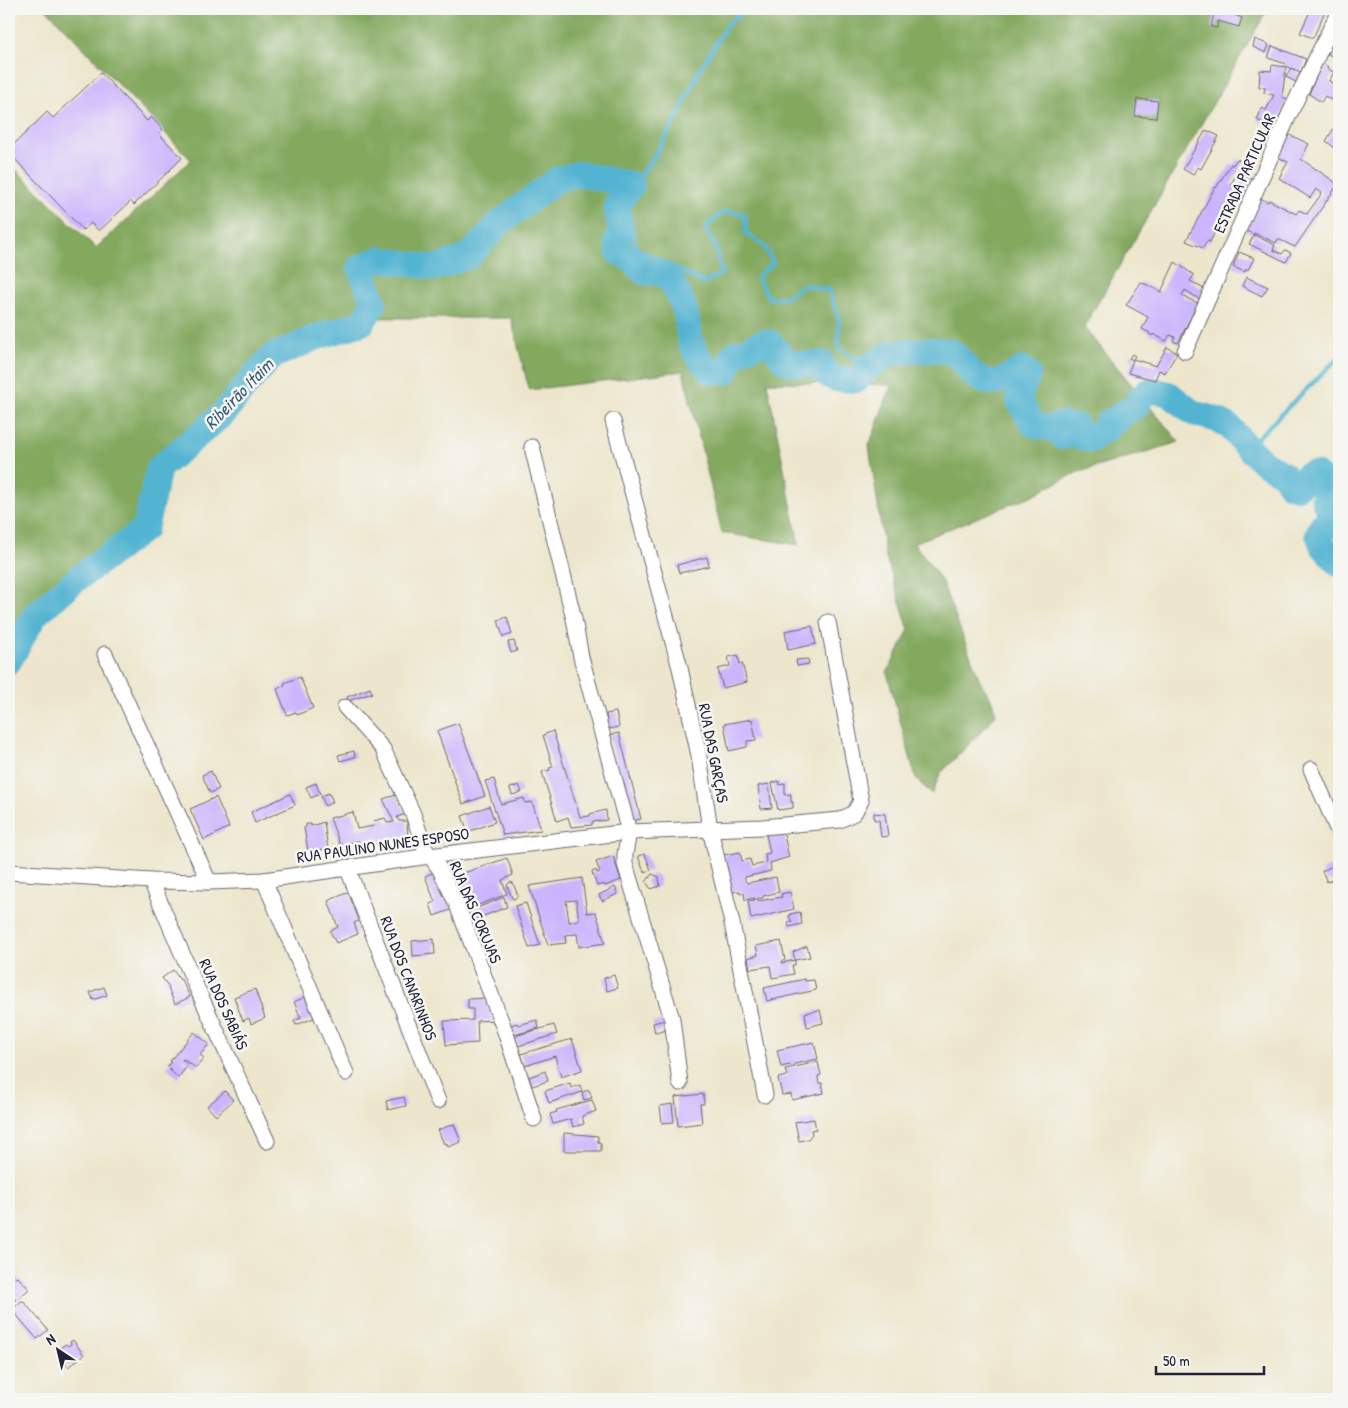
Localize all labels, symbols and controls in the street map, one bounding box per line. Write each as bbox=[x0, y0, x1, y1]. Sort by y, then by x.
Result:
street label: ESTRADA PARTICULAR bbox=[1208, 110, 1280, 236]
water label: Ribeirão Itaim bbox=[198, 352, 279, 435]
street label: RUA DAS GARÇAS bbox=[694, 701, 735, 805]
street label: RUA PAULINO NUNES ESPOSO bbox=[295, 822, 471, 868]
street label: RUA DAS CORUJAS bbox=[445, 858, 508, 967]
street label: RUA DOS CANARINHOS bbox=[375, 913, 443, 1044]
street label: RUA DOS SABIÁS bbox=[194, 955, 254, 1053]
north arrow bbox=[32, 1326, 82, 1376]
text: N bbox=[42, 1329, 59, 1349]
scale bar bbox=[1156, 1343, 1263, 1375]
text: 50 m bbox=[1163, 1350, 1190, 1371]

